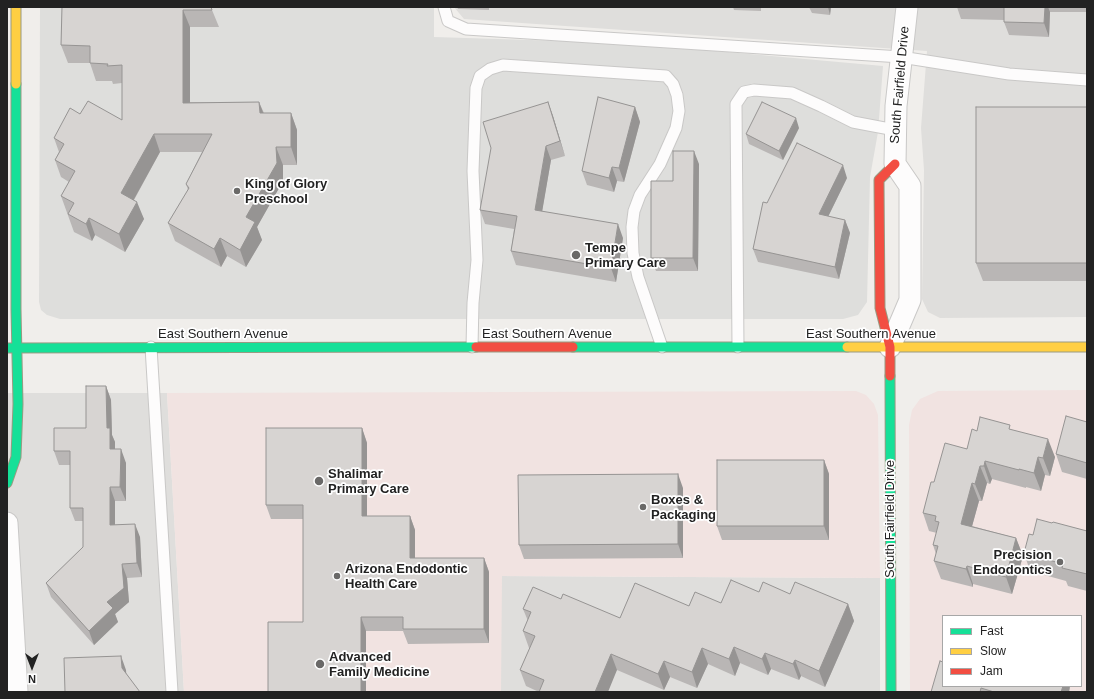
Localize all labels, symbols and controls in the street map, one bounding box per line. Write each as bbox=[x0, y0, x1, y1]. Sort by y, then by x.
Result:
street label: South Fairfield Drive bbox=[887, 26, 913, 144]
place label: King of Glory Preschool bbox=[245, 176, 327, 207]
marker: King of Glory Preschool bbox=[232, 186, 242, 196]
place label: Tempe Primary Care bbox=[585, 240, 666, 271]
marker: Tempe Primary Care bbox=[570, 249, 582, 261]
street label: East Southern Avenue bbox=[158, 326, 288, 342]
street label: East Southern Avenue bbox=[482, 326, 612, 342]
street label: East Southern Avenue bbox=[806, 326, 936, 342]
street label: South Fairfield Drive bbox=[882, 460, 898, 578]
place label: Shalimar Primary Care bbox=[328, 466, 409, 497]
marker: Shalimar Primary Care bbox=[313, 475, 325, 487]
place label: Boxes & Packaging bbox=[651, 492, 716, 523]
marker: Boxes & Packaging bbox=[638, 502, 648, 512]
place label: Precision Endodontics bbox=[973, 547, 1052, 578]
marker: Precision Endodontics bbox=[1055, 557, 1065, 567]
place label: Arizona Endodontic Health Care bbox=[345, 561, 468, 592]
marker: Arizona Endodontic Health Care bbox=[332, 571, 342, 581]
legend bbox=[942, 615, 1082, 687]
text: Fast bbox=[980, 624, 1003, 638]
text: Slow bbox=[980, 644, 1006, 658]
north arrow bbox=[12, 647, 52, 687]
place label: Advanced Family Medicine bbox=[329, 649, 429, 680]
marker: Advanced Family Medicine bbox=[314, 658, 326, 670]
text: Jam bbox=[980, 664, 1003, 678]
text: N bbox=[28, 673, 36, 685]

